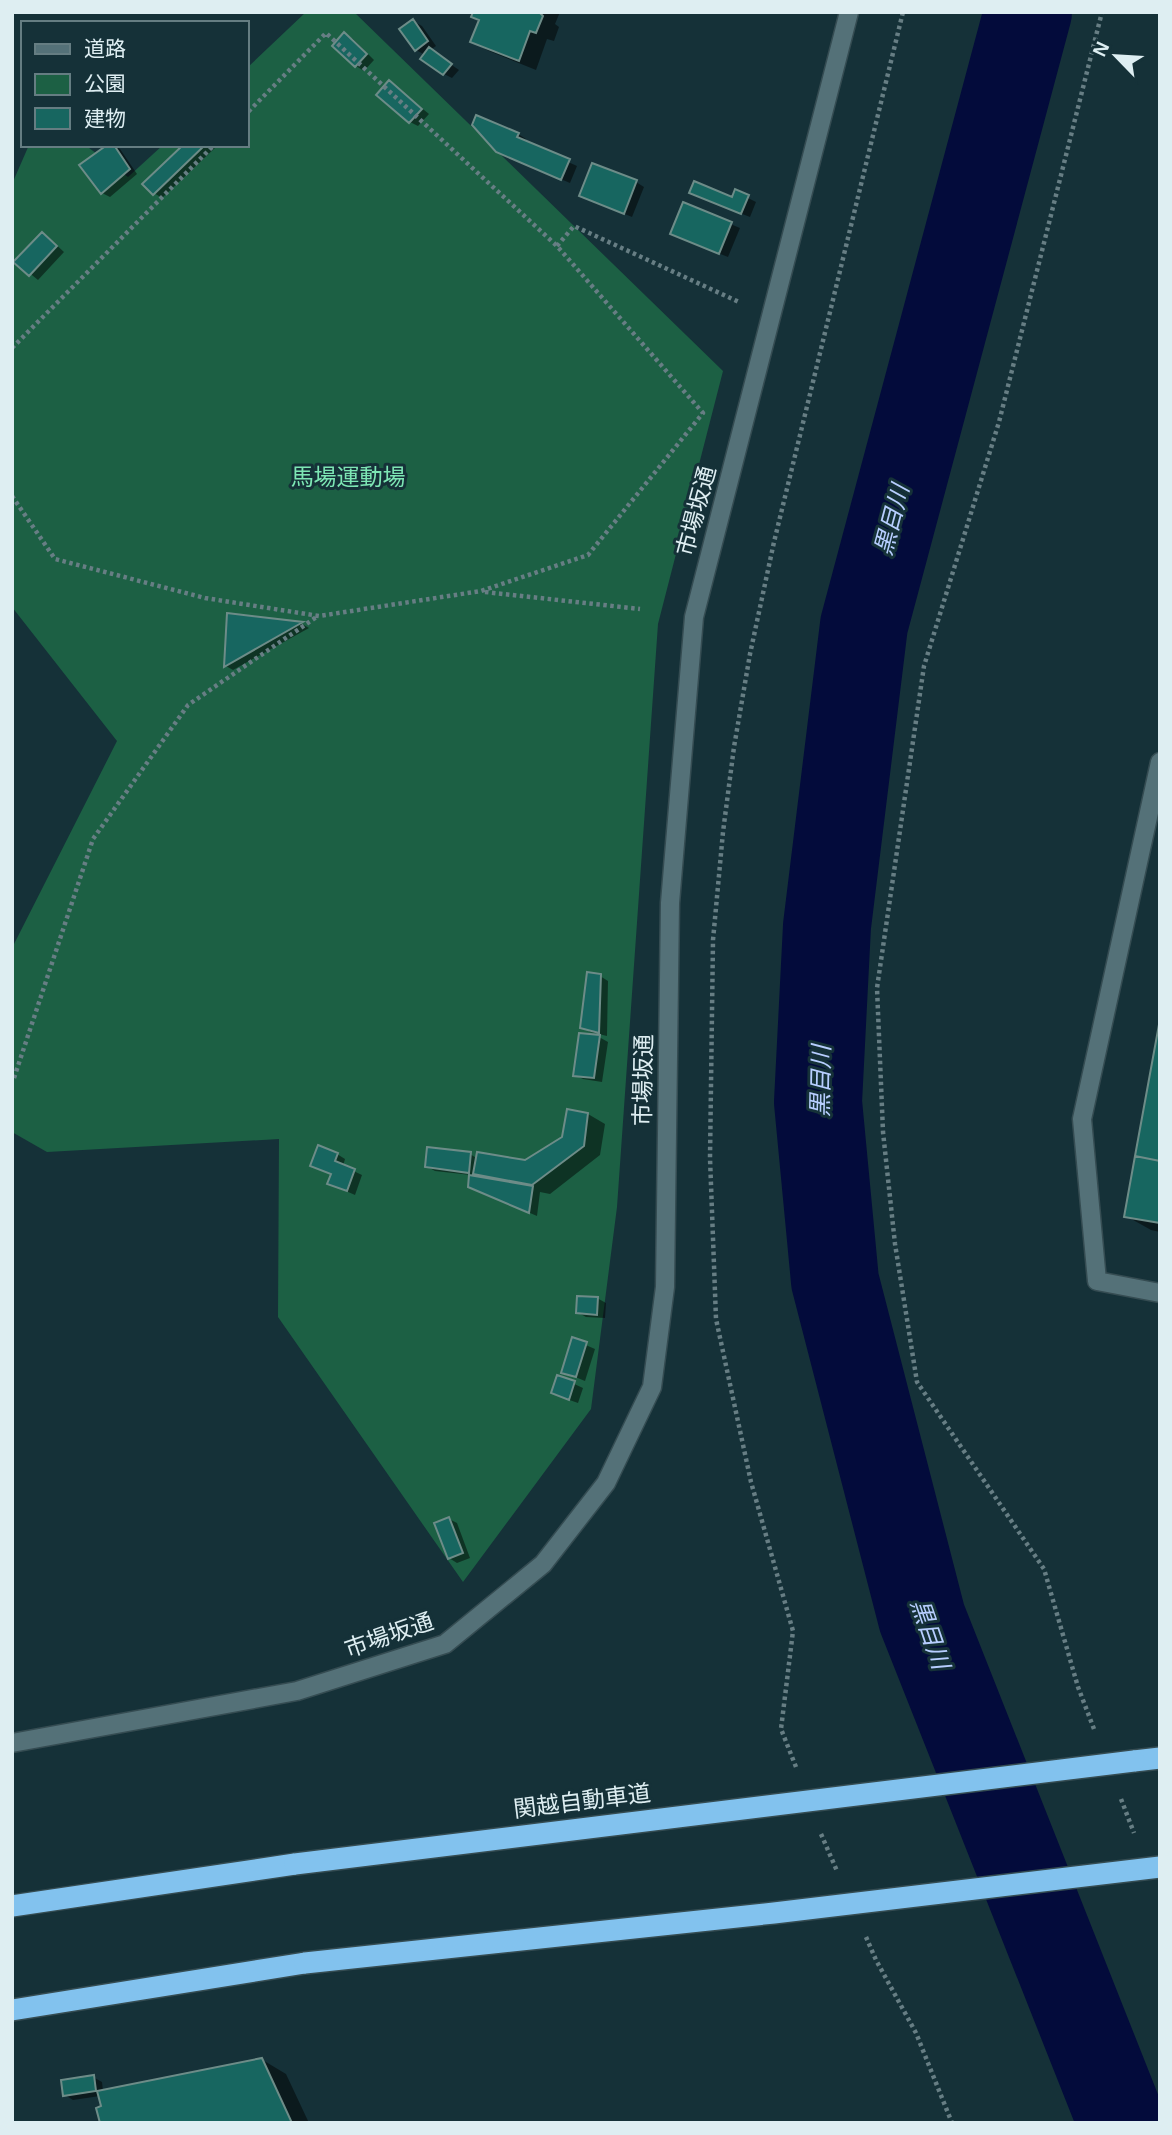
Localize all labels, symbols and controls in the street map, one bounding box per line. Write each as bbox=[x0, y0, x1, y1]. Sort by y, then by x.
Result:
legend bbox=[21, 21, 248, 147]
north arrow bbox=[1081, 21, 1151, 91]
text: 道路 bbox=[84, 37, 126, 60]
text: N bbox=[1089, 38, 1113, 60]
text: 公園 bbox=[84, 72, 126, 95]
text: 建物 bbox=[84, 107, 126, 130]
street label: 市場坂通 bbox=[672, 463, 720, 559]
park label: 馬場運動場 bbox=[291, 464, 406, 490]
water label: 黒目川 bbox=[869, 479, 915, 558]
street label: 市場坂通 bbox=[629, 1034, 657, 1126]
water label: 黒目川 bbox=[806, 1042, 835, 1117]
water label: 黒目川 bbox=[906, 1595, 956, 1675]
street label: 市場坂通 bbox=[341, 1608, 437, 1662]
street label: 関越自動車道 bbox=[512, 1780, 652, 1822]

